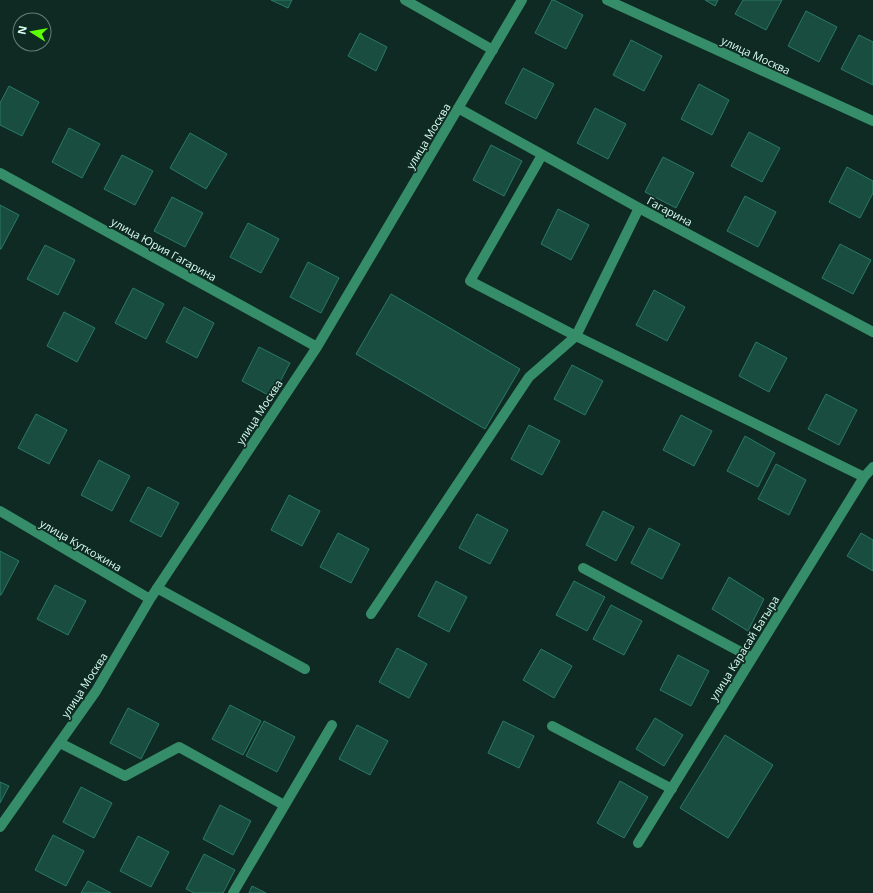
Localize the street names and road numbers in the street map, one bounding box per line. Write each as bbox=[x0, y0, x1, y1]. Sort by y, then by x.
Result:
street label: улица Москва bbox=[719, 32, 793, 78]
street label: улица Москва bbox=[402, 100, 454, 172]
street label: Гагарина bbox=[645, 193, 695, 229]
street label: улица Юрия Гагарина bbox=[109, 214, 219, 284]
street label: улица Москва bbox=[232, 377, 286, 447]
street label: улица Куткожина bbox=[37, 515, 125, 575]
street label: улица Карасай Батыра bbox=[706, 593, 782, 703]
street label: улица Москва bbox=[57, 650, 111, 720]

